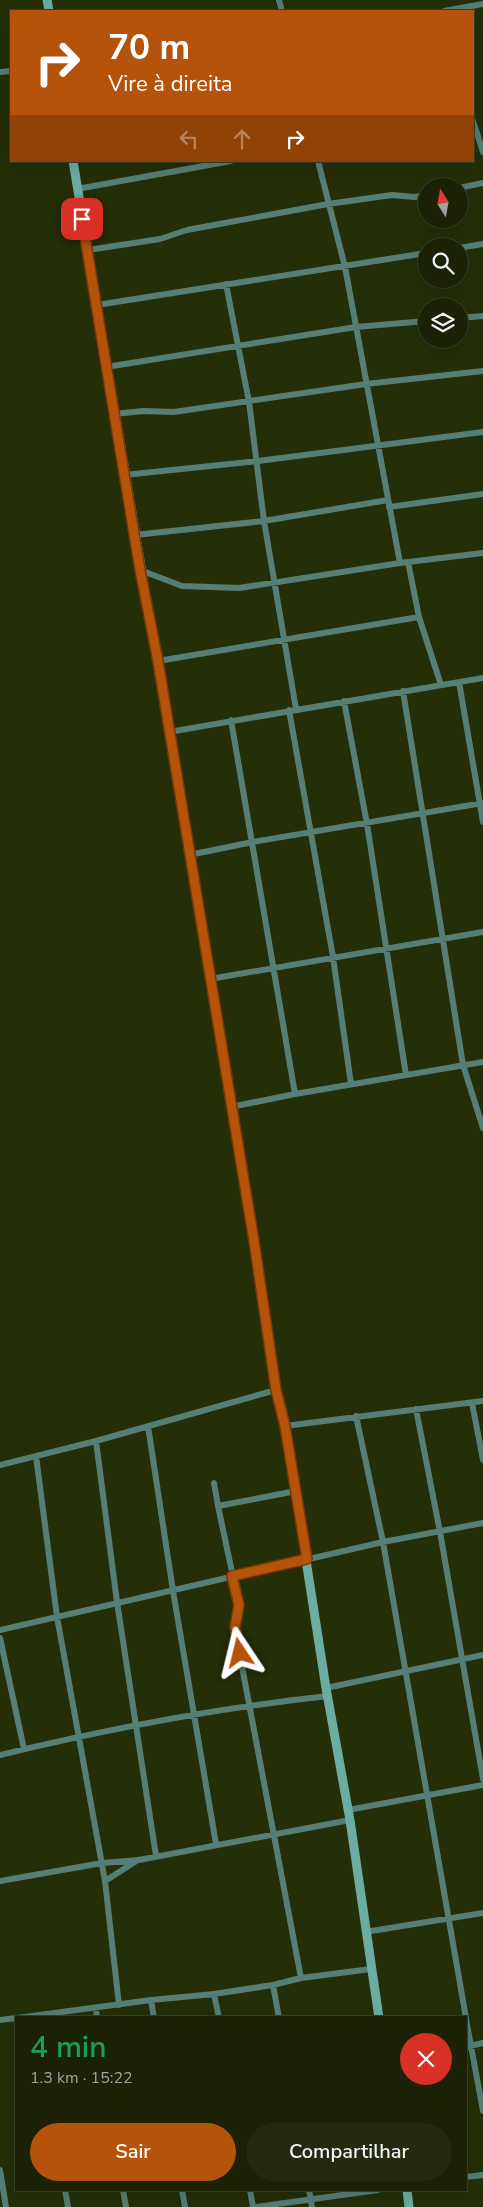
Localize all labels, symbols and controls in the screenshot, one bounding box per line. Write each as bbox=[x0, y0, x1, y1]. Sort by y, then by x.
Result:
text: 70 m bbox=[108, 24, 190, 71]
icon: right bbox=[25, 30, 90, 95]
text: Vire à direita bbox=[108, 69, 233, 99]
icon: left bbox=[175, 125, 203, 153]
icon: ahead bbox=[228, 125, 256, 153]
icon: right bbox=[281, 125, 309, 153]
north arrow bbox=[418, 178, 468, 228]
map controls bbox=[418, 178, 468, 348]
pin bbox=[61, 198, 103, 240]
icon: arrive bbox=[68, 205, 96, 233]
button: search bbox=[418, 238, 468, 288]
button: layers bbox=[418, 298, 468, 348]
position arrow bbox=[213, 1626, 265, 1678]
text: 4 min bbox=[30, 2027, 106, 2068]
button: close bbox=[400, 2033, 452, 2085]
text: 1.3 km · 15:22 bbox=[30, 2067, 133, 2089]
button: Sair bbox=[30, 2123, 236, 2181]
button: Compartilhar bbox=[246, 2123, 452, 2181]

